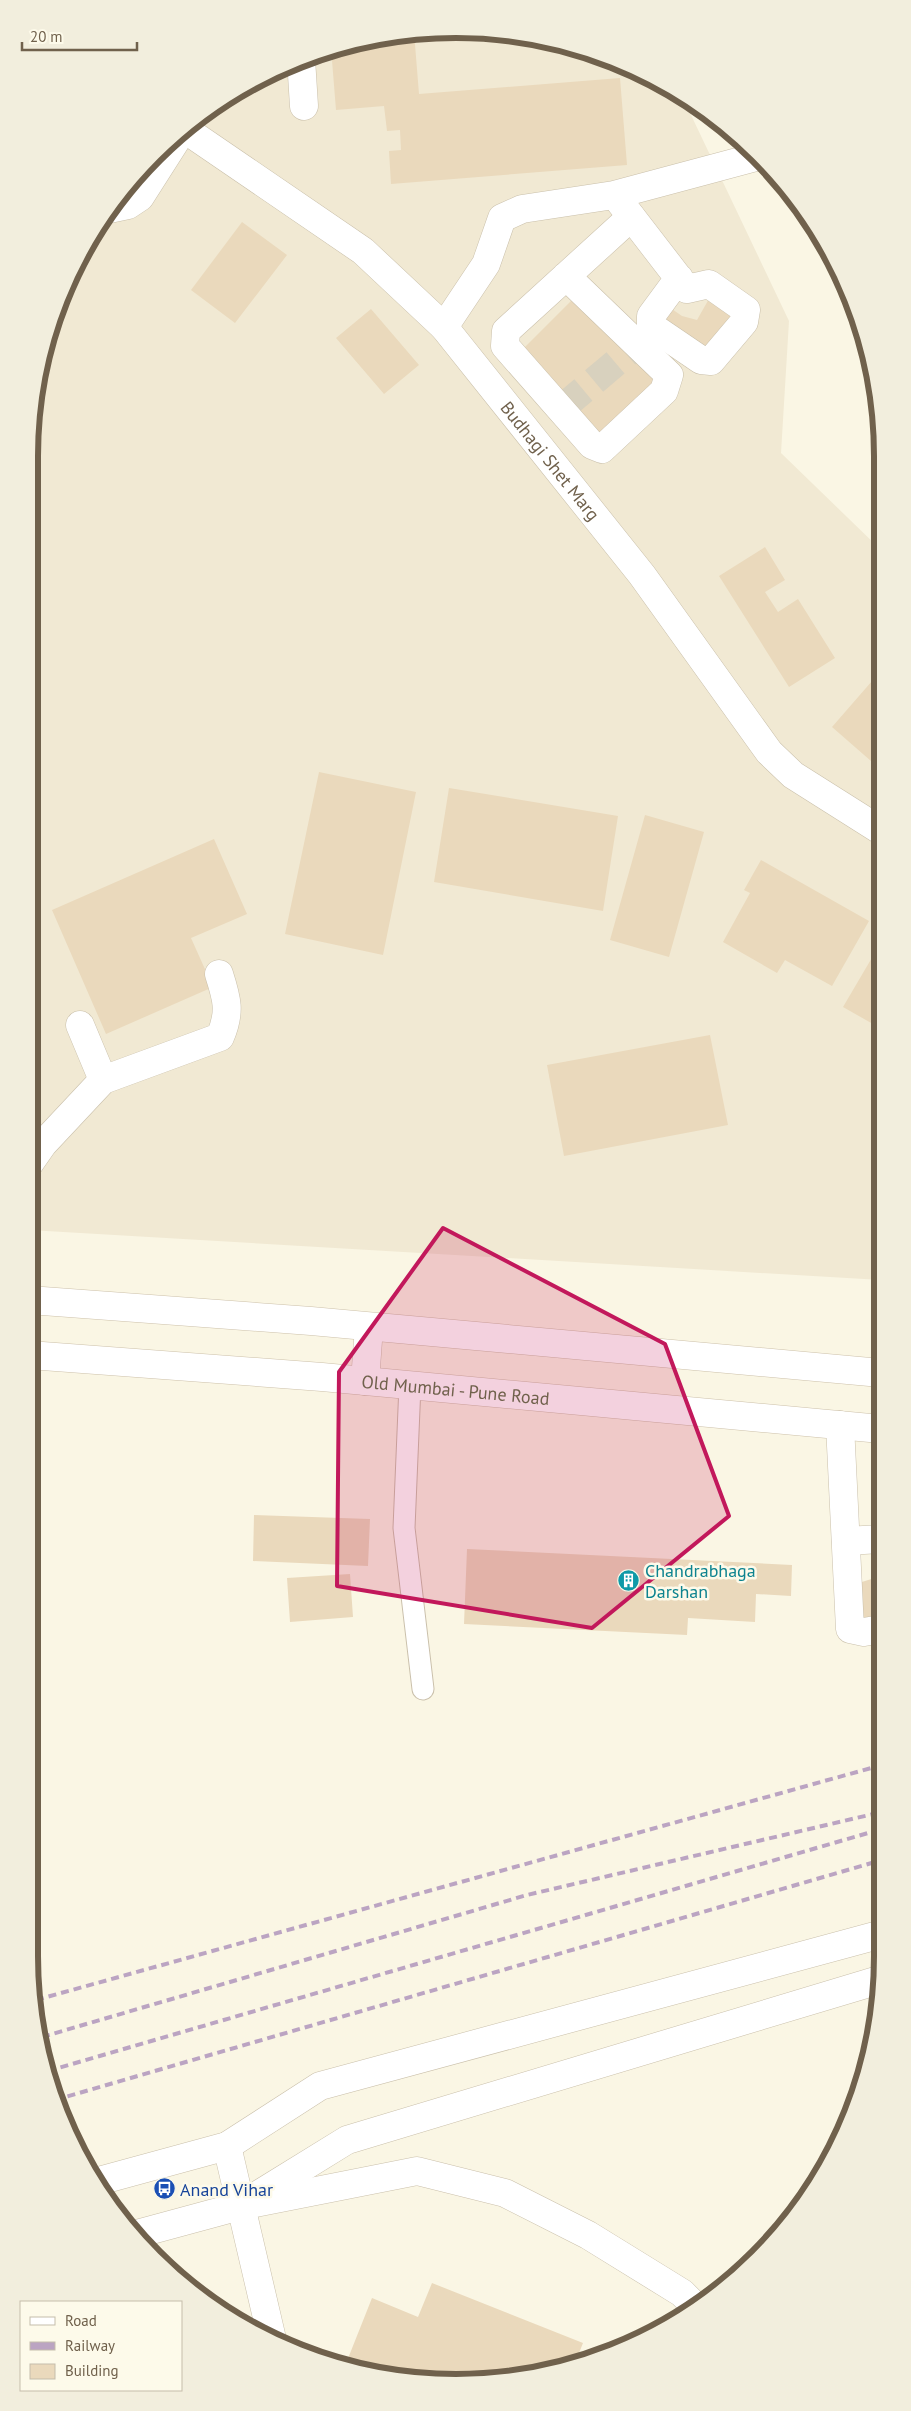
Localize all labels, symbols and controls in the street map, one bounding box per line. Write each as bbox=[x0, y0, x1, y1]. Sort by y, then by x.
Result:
scale bar bbox=[22, 20, 138, 52]
text: 20 m bbox=[30, 27, 63, 46]
street label: Budhagi Shet Marg bbox=[496, 396, 605, 525]
street label: Old Mumbai - Pune Road bbox=[361, 1369, 551, 1410]
place label: Chandrabhaga Darshan bbox=[645, 1559, 756, 1603]
building icon: Chandrabhaga Darshan bbox=[617, 1568, 641, 1592]
bus stop icon: Anand Vihar bbox=[152, 2177, 176, 2201]
place label: Anand Vihar bbox=[180, 2178, 273, 2201]
legend bbox=[20, 2301, 182, 2391]
text: Road bbox=[65, 2311, 97, 2330]
text: Railway bbox=[65, 2336, 115, 2355]
text: Building bbox=[65, 2361, 119, 2380]

